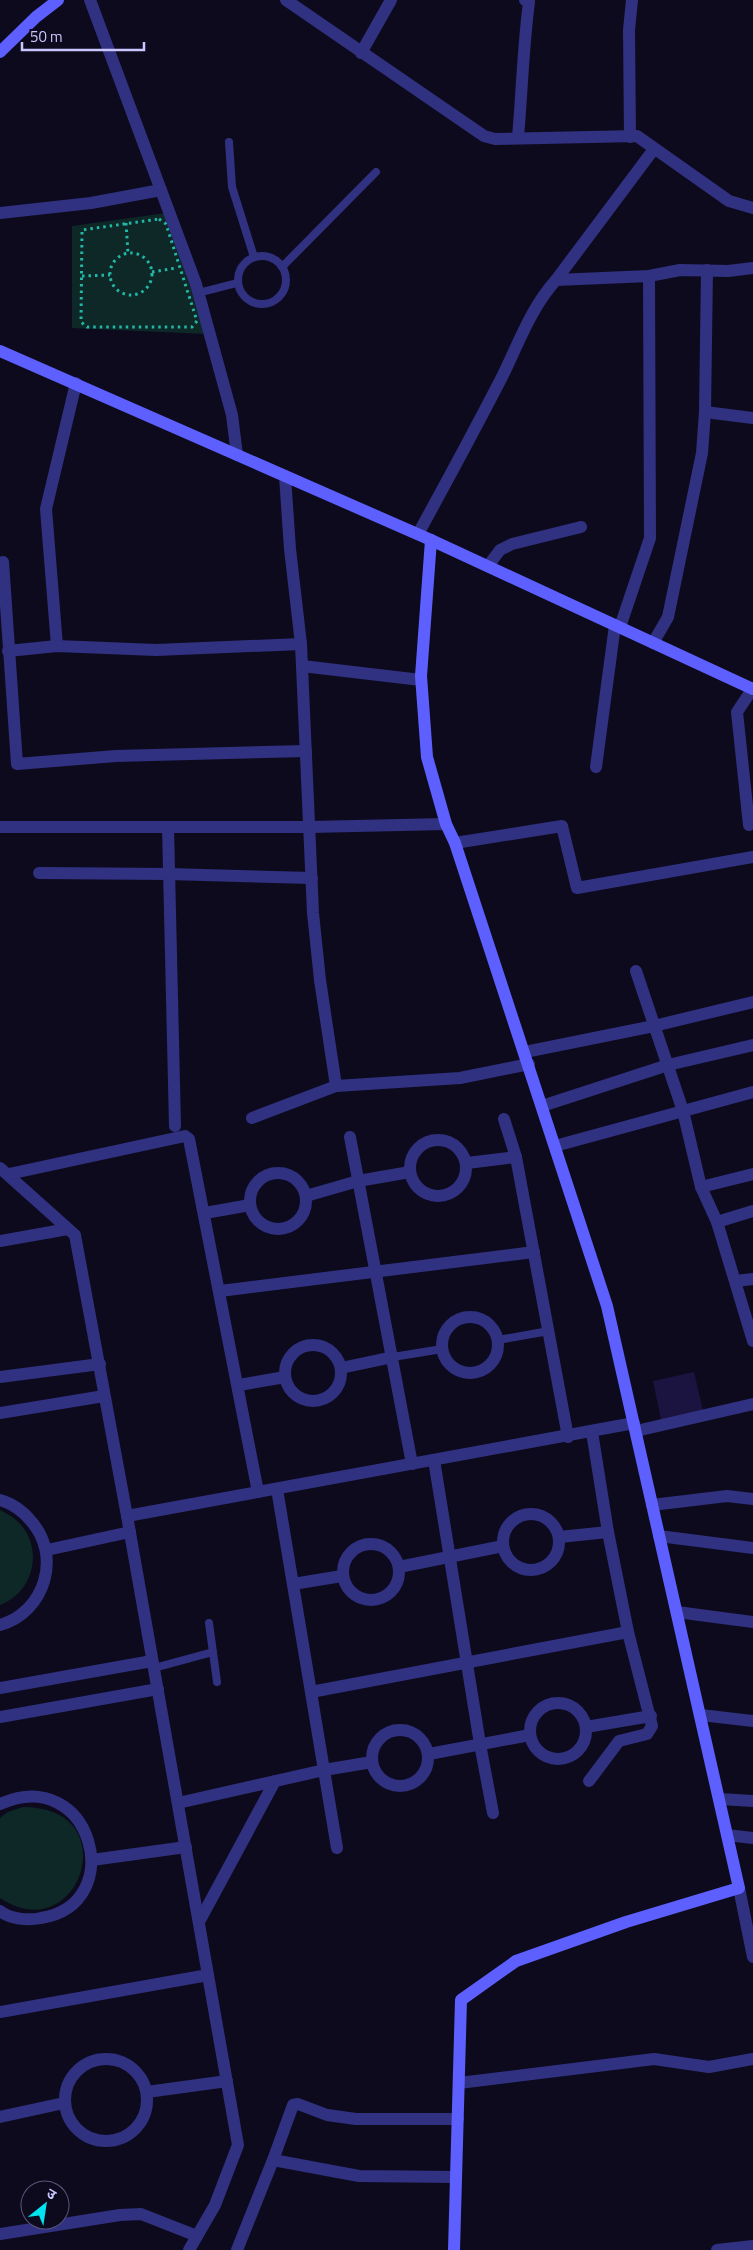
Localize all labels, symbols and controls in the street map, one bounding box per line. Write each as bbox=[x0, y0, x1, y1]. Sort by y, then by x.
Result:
scale bar bbox=[22, 20, 145, 52]
text: 50 m bbox=[30, 25, 63, 48]
north arrow bbox=[20, 2180, 70, 2230]
text: उ bbox=[43, 2182, 61, 2205]

